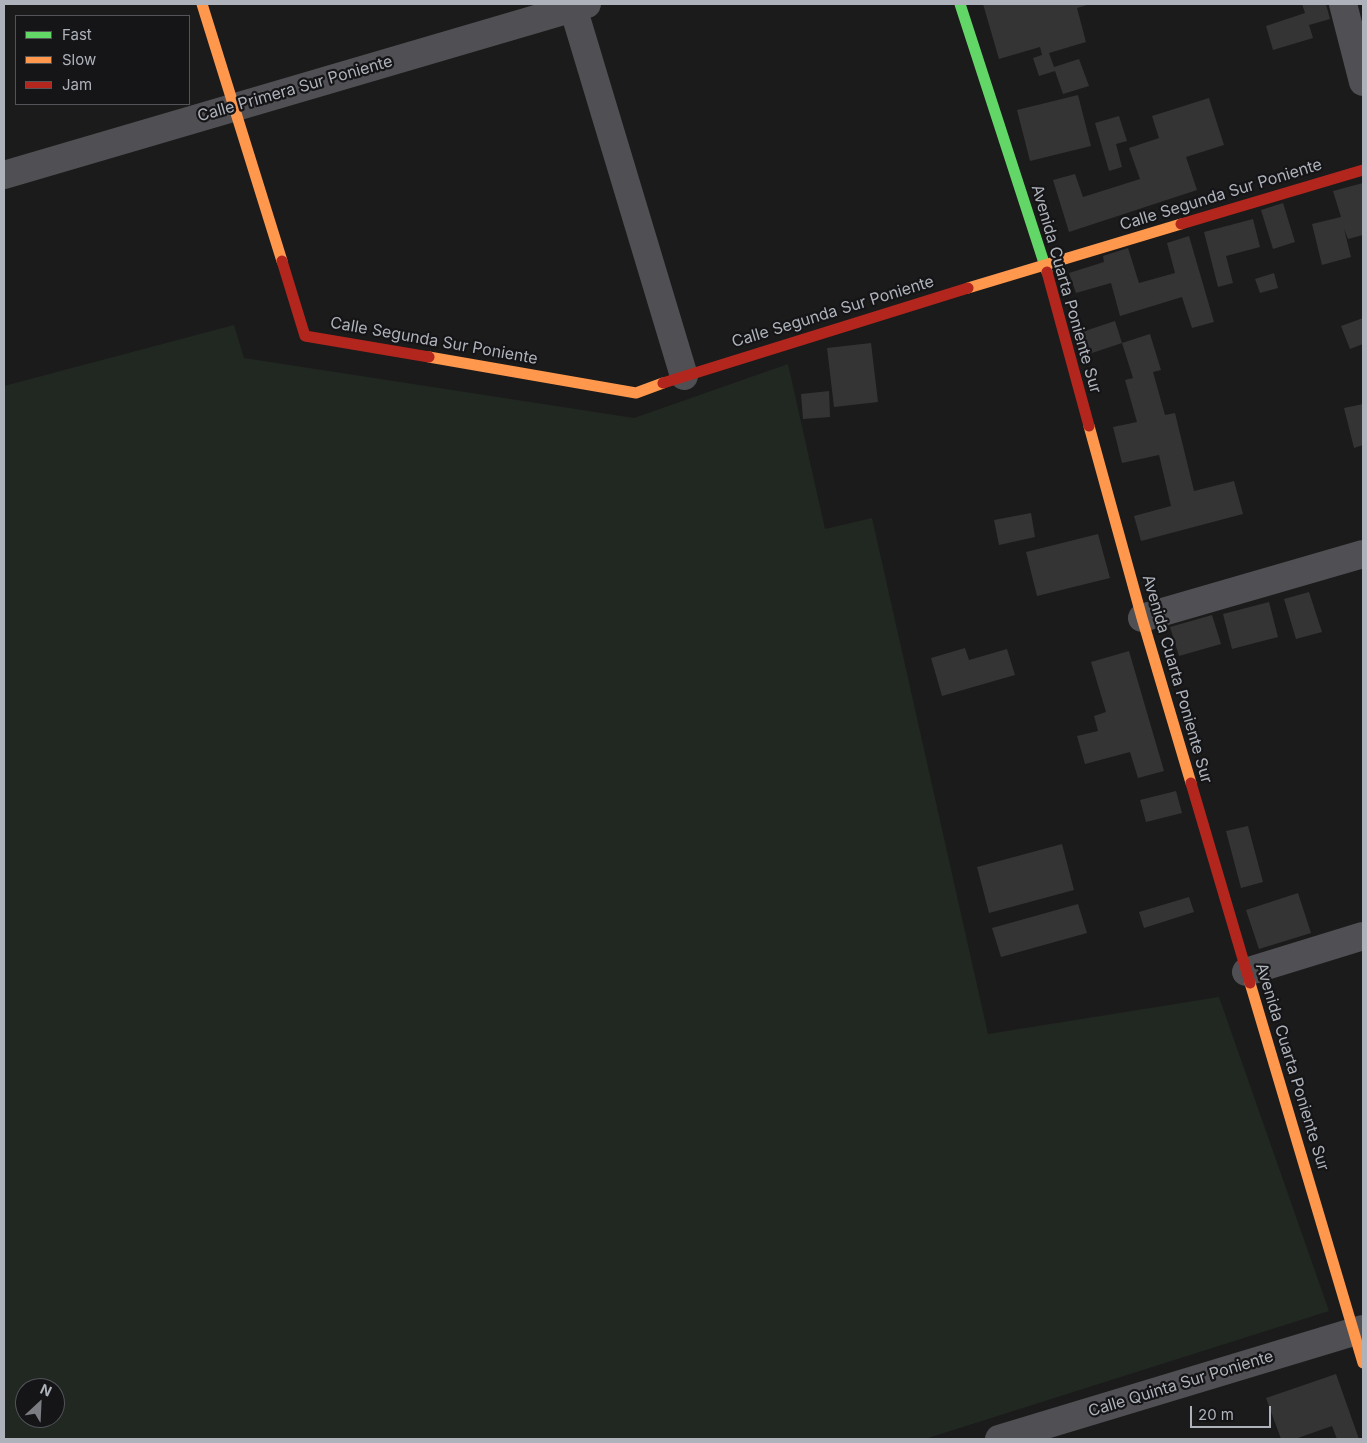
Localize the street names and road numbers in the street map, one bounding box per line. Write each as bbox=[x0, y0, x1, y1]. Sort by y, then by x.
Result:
street label: Calle Primera Sur Poniente bbox=[195, 52, 395, 126]
street label: Calle Segunda Sur Poniente bbox=[1118, 155, 1324, 235]
street label: Avenida Cuarta Poniente Sur bbox=[1027, 182, 1105, 396]
street label: Calle Segunda Sur Poniente bbox=[730, 272, 936, 352]
street label: Calle Segunda Sur Poniente bbox=[329, 313, 539, 369]
street label: Avenida Cuarta Poniente Sur bbox=[1138, 572, 1216, 786]
street label: Avenida Cuarta Poniente Sur bbox=[1251, 961, 1333, 1173]
street label: Calle Quinta Sur Poniente bbox=[1086, 1347, 1276, 1421]

